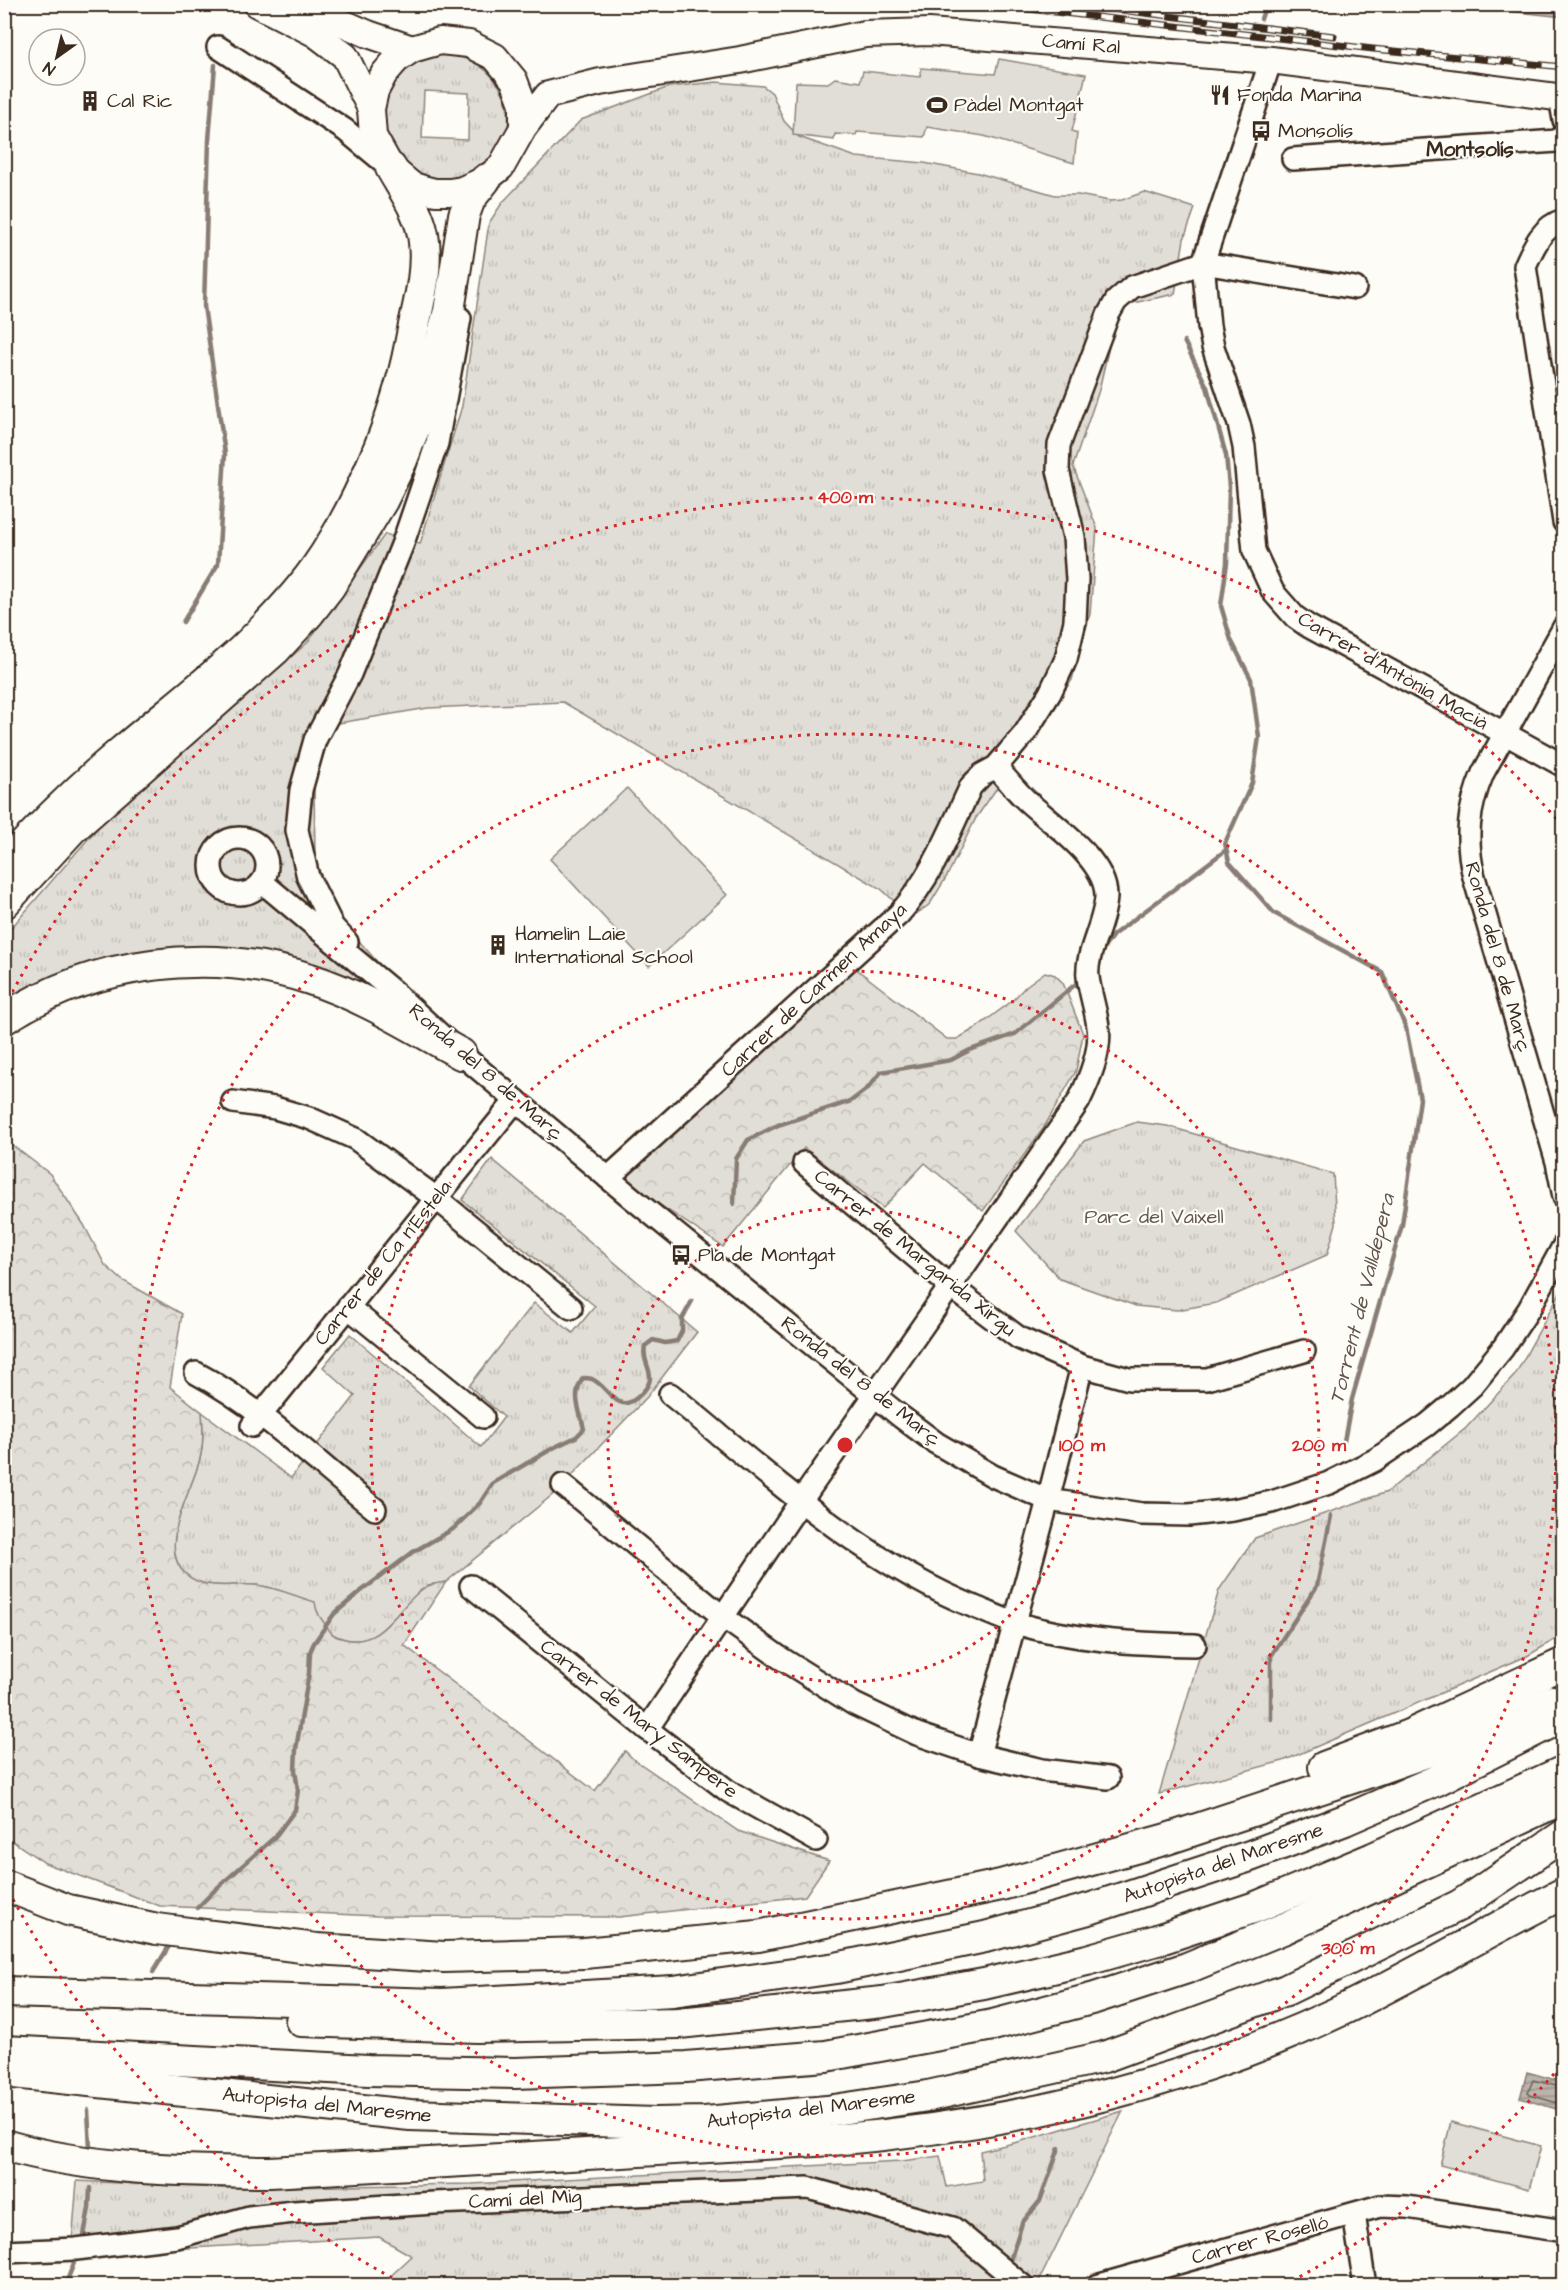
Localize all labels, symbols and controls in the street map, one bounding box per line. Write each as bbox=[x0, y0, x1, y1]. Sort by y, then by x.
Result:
north arrow bbox=[27, 27, 87, 87]
street label: Camí Ral bbox=[1041, 27, 1121, 61]
text: N bbox=[39, 57, 59, 81]
place label: Fonda Marina bbox=[1237, 81, 1362, 109]
restaurant icon: Fonda Marina bbox=[1208, 83, 1232, 107]
place label: Cal Ric bbox=[107, 87, 173, 115]
building icon: Cal Ric bbox=[78, 89, 102, 113]
place label: Pàdel Montgat bbox=[954, 91, 1084, 120]
sports icon: Pàdel Montgat bbox=[925, 93, 949, 117]
place label: Monsolís bbox=[1278, 117, 1353, 145]
bus stop icon: Monsolís bbox=[1249, 119, 1273, 143]
district label: Montsolís bbox=[1426, 135, 1514, 164]
text: 400 m bbox=[817, 485, 874, 510]
street label: Carrer d'Antònia Macià bbox=[1293, 605, 1493, 737]
street label: Ronda del 8 de Març bbox=[1457, 859, 1539, 1056]
street label: Carrer de Carmen Amaya bbox=[715, 896, 914, 1084]
place label: Hamelin Laie International School bbox=[515, 920, 693, 971]
building icon: Hamelin Laie International School bbox=[486, 933, 510, 957]
street label: Ronda del 8 de Març bbox=[403, 997, 570, 1147]
street label: Carrer de Margarida Xirgu bbox=[807, 1163, 1022, 1344]
street label: Carrer de Ca n'Estela bbox=[308, 1175, 458, 1351]
water label: Torrent de Valldepera bbox=[1322, 1190, 1402, 1407]
park label: Parc del Vaixell bbox=[1084, 1203, 1224, 1231]
place label: Pla de Montgat bbox=[698, 1241, 836, 1270]
bus stop icon: Pla de Montgat bbox=[669, 1243, 693, 1267]
street label: Ronda del 8 de Març bbox=[775, 1309, 947, 1453]
text: 100 m bbox=[1059, 1433, 1106, 1458]
text: 200 m bbox=[1291, 1433, 1347, 1458]
centre of rings bbox=[835, 1435, 855, 1455]
street label: Carrer de Mary Sampere bbox=[533, 1633, 744, 1806]
street label: Autopista del Maresme bbox=[1119, 1816, 1327, 1910]
text: 300 m bbox=[1320, 1936, 1376, 1961]
street label: Autopista del Maresme bbox=[221, 2080, 433, 2130]
street label: Autopista del Maresme bbox=[705, 2082, 917, 2136]
street label: Camí del Mig bbox=[468, 2182, 582, 2217]
street label: Carrer Roselló bbox=[1189, 2208, 1331, 2272]

